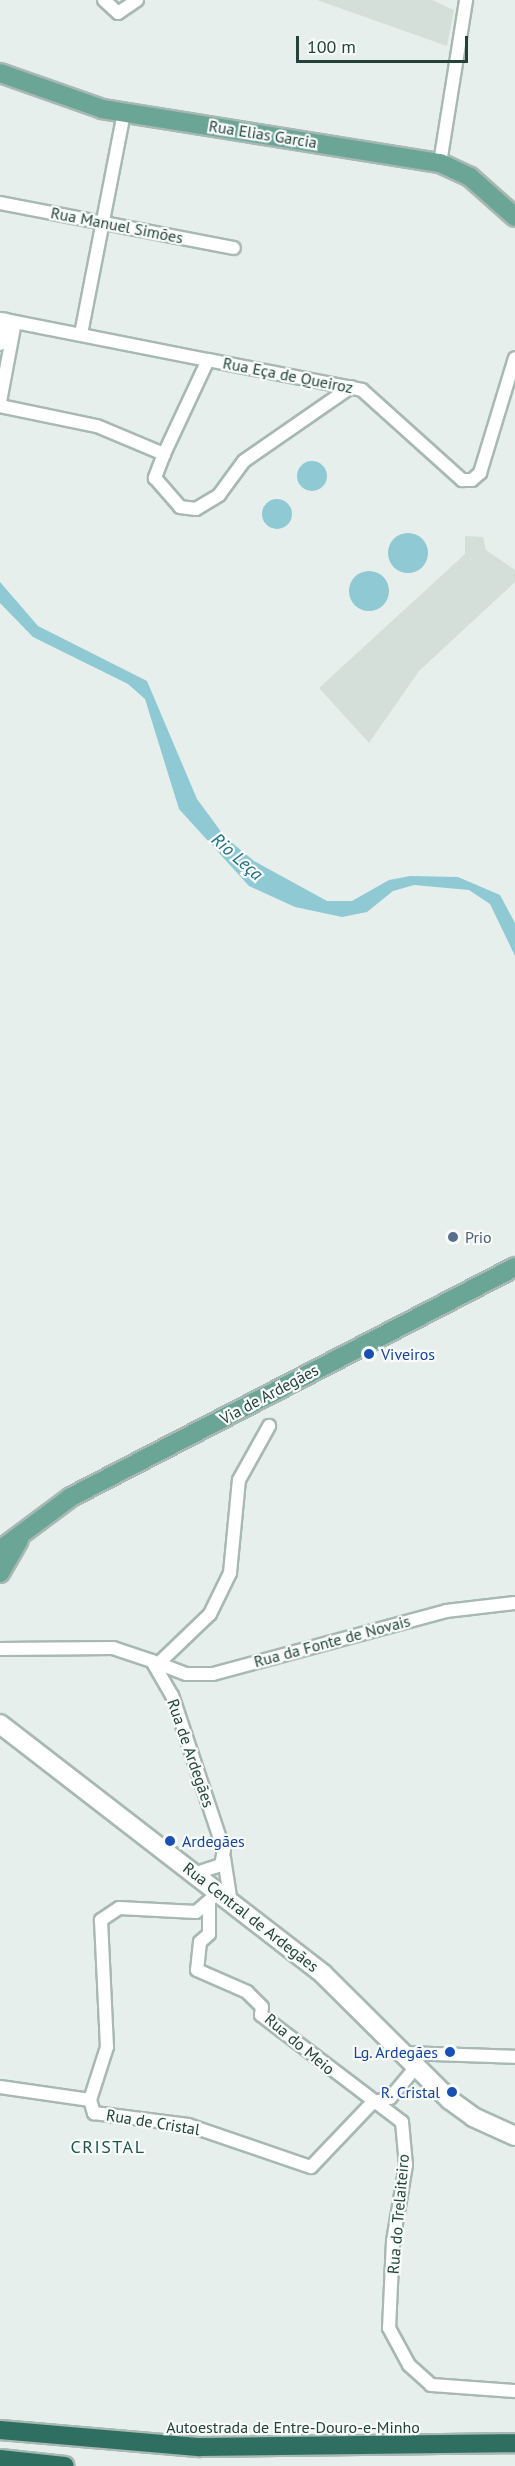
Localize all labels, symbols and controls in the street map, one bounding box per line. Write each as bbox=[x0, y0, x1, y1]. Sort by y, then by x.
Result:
scale bar bbox=[299, 24, 472, 62]
text: 100 m bbox=[307, 35, 356, 58]
street label: Rua Elias Garcia bbox=[208, 116, 318, 152]
street label: Rua Manuel Simões bbox=[49, 203, 185, 247]
street label: Rua Eça de Queiroz bbox=[221, 353, 355, 397]
water label: Rio Leça bbox=[207, 829, 267, 885]
place label: Prio bbox=[465, 1227, 492, 1247]
marker: Prio bbox=[446, 1230, 460, 1244]
place label: Viveiros bbox=[381, 1344, 435, 1364]
marker: Viveiros bbox=[362, 1347, 376, 1361]
street label: Via de Ardegães bbox=[216, 1360, 322, 1428]
street label: Rua da Fonte de Novais bbox=[252, 1611, 412, 1671]
street label: Rua de Ardegães bbox=[163, 1696, 219, 1810]
place label: Ardegães bbox=[182, 1831, 245, 1851]
marker: Ardegães bbox=[163, 1834, 177, 1848]
street label: Rua Central de Ardegães bbox=[179, 1858, 323, 1976]
street label: Rua do Meio bbox=[261, 2009, 339, 2079]
place label: Lg. Ardegães bbox=[352, 2042, 438, 2062]
marker: Lg. Ardegães bbox=[443, 2045, 457, 2059]
place label: R. Cristal bbox=[379, 2082, 440, 2102]
marker: R. Cristal bbox=[445, 2085, 459, 2099]
street label: Rua de Cristal bbox=[105, 2105, 201, 2139]
district label: CRISTAL bbox=[71, 2136, 145, 2158]
street label: Rua do Trelaiteiro bbox=[383, 2153, 413, 2275]
street label: Autoestrada de Entre-Douro-e-Minho bbox=[166, 2417, 420, 2437]

